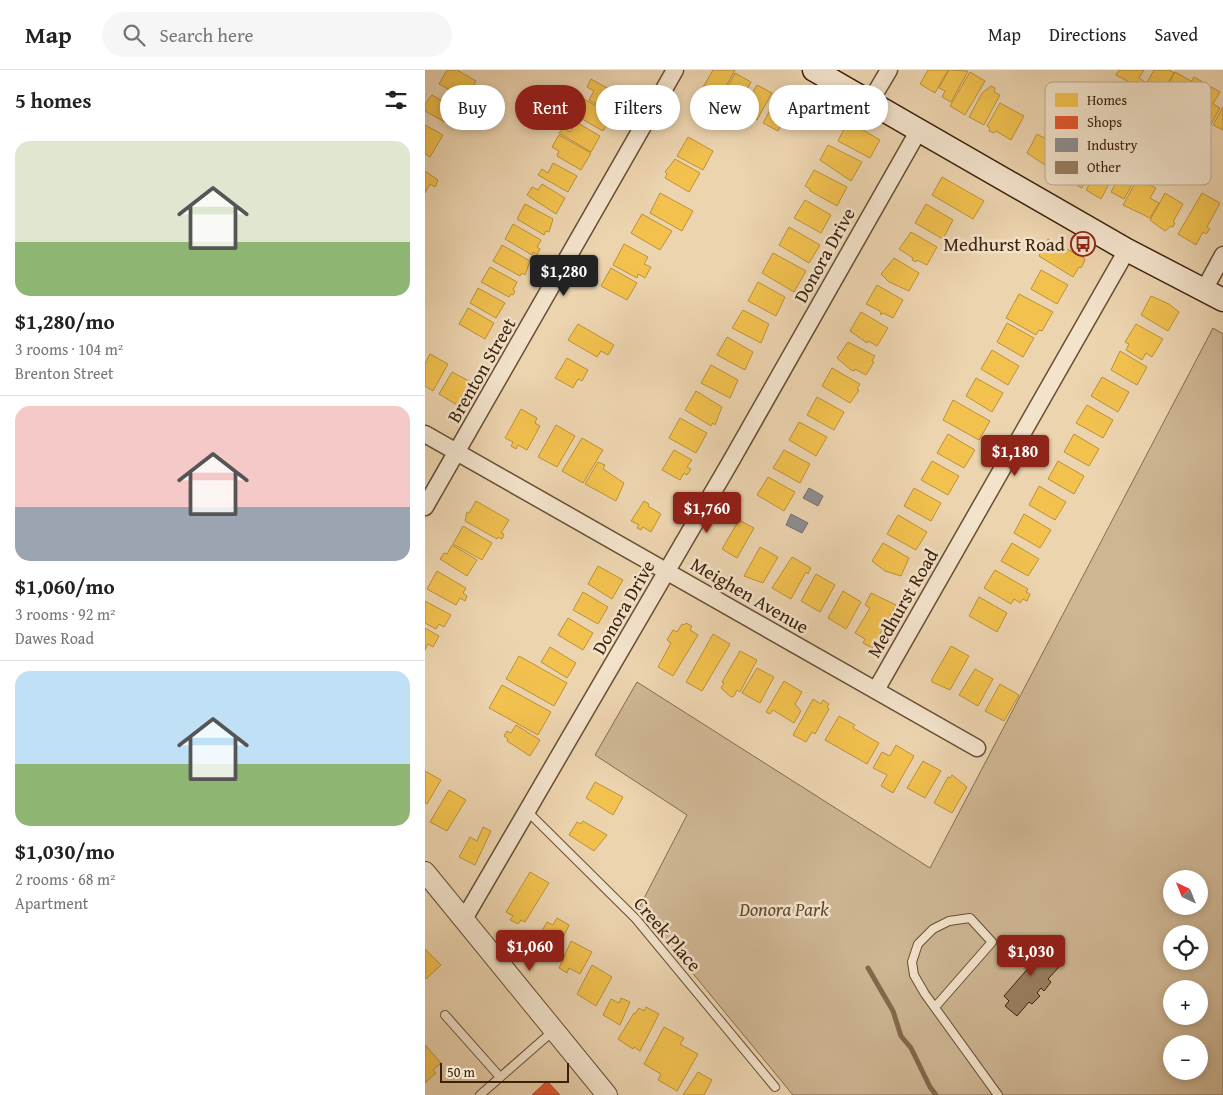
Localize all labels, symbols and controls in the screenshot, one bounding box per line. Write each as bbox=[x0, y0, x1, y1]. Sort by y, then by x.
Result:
search box bbox=[102, 12, 452, 57]
text: Map bbox=[25, 17, 72, 52]
icon: search bbox=[120, 21, 148, 49]
text: Search here bbox=[160, 21, 253, 49]
text: Map bbox=[988, 21, 1021, 48]
text: Directions bbox=[1049, 21, 1126, 48]
text: Saved bbox=[1154, 21, 1198, 48]
legend bbox=[1045, 82, 1211, 185]
text: 5 homes bbox=[15, 85, 91, 116]
chip: Buy bbox=[440, 85, 505, 130]
chip: Rent bbox=[515, 85, 586, 130]
chip: Filters bbox=[596, 85, 680, 130]
chip: New bbox=[690, 85, 759, 130]
chip: Apartment bbox=[769, 85, 888, 130]
icon: filters bbox=[382, 86, 410, 114]
text: Homes bbox=[1087, 90, 1127, 110]
text: Shops bbox=[1087, 112, 1122, 132]
text: Industry bbox=[1087, 135, 1137, 155]
text: Other bbox=[1087, 157, 1121, 177]
icon: home bbox=[168, 173, 258, 263]
street label: Donora Drive bbox=[786, 202, 862, 308]
place label: Medhurst Road bbox=[943, 230, 1066, 258]
bus stop icon: Medhurst Road bbox=[1070, 231, 1096, 257]
pin: $1,280 bbox=[523, 254, 605, 297]
text: $1,280 bbox=[541, 259, 587, 283]
text: $1,280/mo bbox=[15, 306, 115, 337]
street label: Brenton Street bbox=[440, 312, 523, 428]
text: 3 rooms · 104 m² bbox=[15, 337, 123, 361]
text: Brenton Street bbox=[15, 361, 114, 385]
pin: $1,180 bbox=[974, 434, 1056, 477]
icon: home bbox=[168, 439, 258, 529]
text: $1,180 bbox=[992, 439, 1038, 463]
pin: $1,760 bbox=[666, 492, 748, 534]
text: $1,760 bbox=[684, 496, 730, 520]
street label: Medhurst Road bbox=[859, 543, 945, 663]
street label: Meighen Avenue bbox=[686, 550, 814, 640]
street label: Donora Drive bbox=[585, 554, 661, 659]
text: $1,060/mo bbox=[15, 571, 115, 602]
text: 3 rooms · 92 m² bbox=[15, 602, 115, 626]
text: Dawes Road bbox=[15, 626, 94, 650]
icon: home bbox=[168, 704, 258, 794]
text: $1,030/mo bbox=[15, 836, 115, 867]
text: 2 rooms · 68 m² bbox=[15, 867, 115, 891]
north arrow bbox=[1163, 870, 1207, 915]
map controls bbox=[1163, 870, 1208, 1080]
street label: Creek Place bbox=[627, 890, 709, 978]
text: Apartment bbox=[15, 891, 88, 915]
park label: Donora Park bbox=[738, 895, 829, 923]
button: locate bbox=[1163, 925, 1208, 970]
pin: $1,060 bbox=[489, 930, 571, 972]
text: $1,060 bbox=[507, 934, 553, 958]
pin: $1,030 bbox=[990, 934, 1072, 977]
text: $1,030 bbox=[1008, 939, 1054, 963]
button: + bbox=[1163, 980, 1208, 1025]
button: − bbox=[1163, 1035, 1208, 1080]
scale bar bbox=[440, 1060, 569, 1083]
text: 50 m bbox=[447, 1062, 475, 1082]

